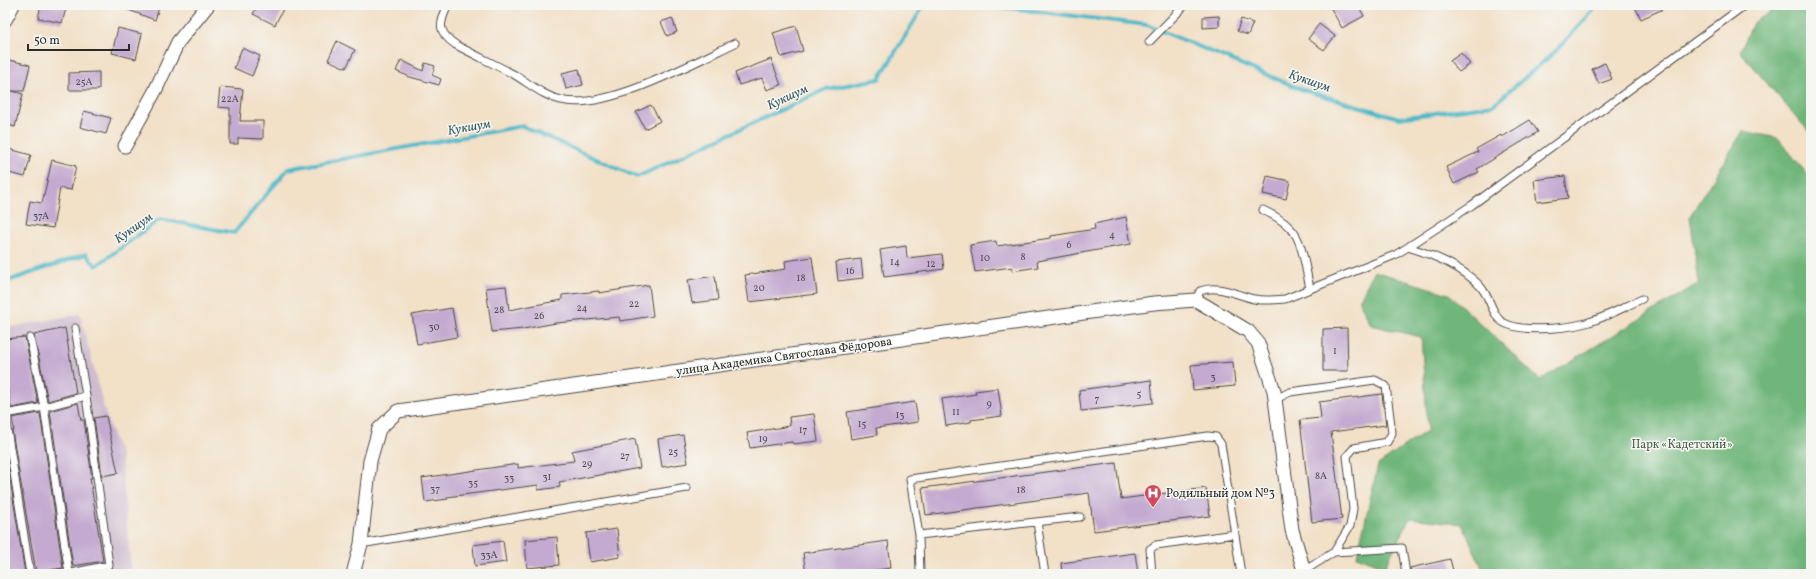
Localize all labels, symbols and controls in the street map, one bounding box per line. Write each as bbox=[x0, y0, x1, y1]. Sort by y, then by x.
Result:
scale bar bbox=[28, 26, 129, 52]
text: 50 m bbox=[34, 33, 60, 49]
water label: Кукшум bbox=[1286, 66, 1333, 98]
house number: 25А bbox=[75, 75, 93, 89]
water label: Кукшум bbox=[764, 80, 812, 115]
house number: 22А bbox=[221, 92, 239, 106]
water label: Кукшум bbox=[446, 115, 493, 141]
house number: 37А bbox=[33, 209, 49, 223]
water label: Кукшум bbox=[111, 209, 157, 249]
house number: 4 bbox=[1109, 228, 1115, 242]
house number: 6 bbox=[1066, 238, 1072, 252]
house number: 8 bbox=[1020, 250, 1026, 264]
house number: 10 bbox=[980, 251, 990, 265]
house number: 14 bbox=[890, 255, 900, 269]
house number: 12 bbox=[926, 257, 936, 271]
house number: 16 bbox=[846, 264, 854, 278]
house number: 18 bbox=[797, 271, 805, 285]
house number: 20 bbox=[753, 281, 765, 295]
house number: 22 bbox=[629, 297, 639, 311]
house number: 24 bbox=[576, 301, 588, 315]
house number: 28 bbox=[494, 303, 504, 317]
house number: 26 bbox=[534, 309, 544, 323]
house number: 30 bbox=[429, 320, 439, 334]
street label: улица Академика Святослава Фёдорова bbox=[675, 334, 893, 380]
house number: 1 bbox=[1333, 344, 1337, 358]
house number: 3 bbox=[1210, 370, 1216, 384]
house number: 5 bbox=[1137, 387, 1142, 401]
house number: 7 bbox=[1095, 392, 1100, 406]
house number: 9 bbox=[986, 397, 992, 411]
house number: 11 bbox=[952, 405, 960, 419]
house number: 13 bbox=[895, 408, 905, 422]
house number: 15 bbox=[858, 417, 867, 431]
house number: 17 bbox=[799, 423, 808, 437]
house number: 19 bbox=[758, 432, 768, 446]
park label: Парк «Кадетский» bbox=[1631, 437, 1733, 453]
house number: 25 bbox=[668, 445, 678, 459]
house number: 27 bbox=[620, 449, 630, 463]
house number: 29 bbox=[582, 457, 592, 471]
house number: 8А bbox=[1315, 469, 1327, 483]
house number: 31 bbox=[542, 470, 552, 484]
house number: 33 bbox=[504, 471, 514, 485]
house number: 35 bbox=[468, 476, 478, 490]
house number: 37 bbox=[430, 482, 440, 496]
house number: 18 bbox=[1017, 483, 1025, 497]
hospital icon: Родильный дом №3 bbox=[1143, 483, 1163, 508]
place label: Родильный дом №3 bbox=[1166, 486, 1275, 502]
house number: 33А bbox=[480, 548, 498, 562]

